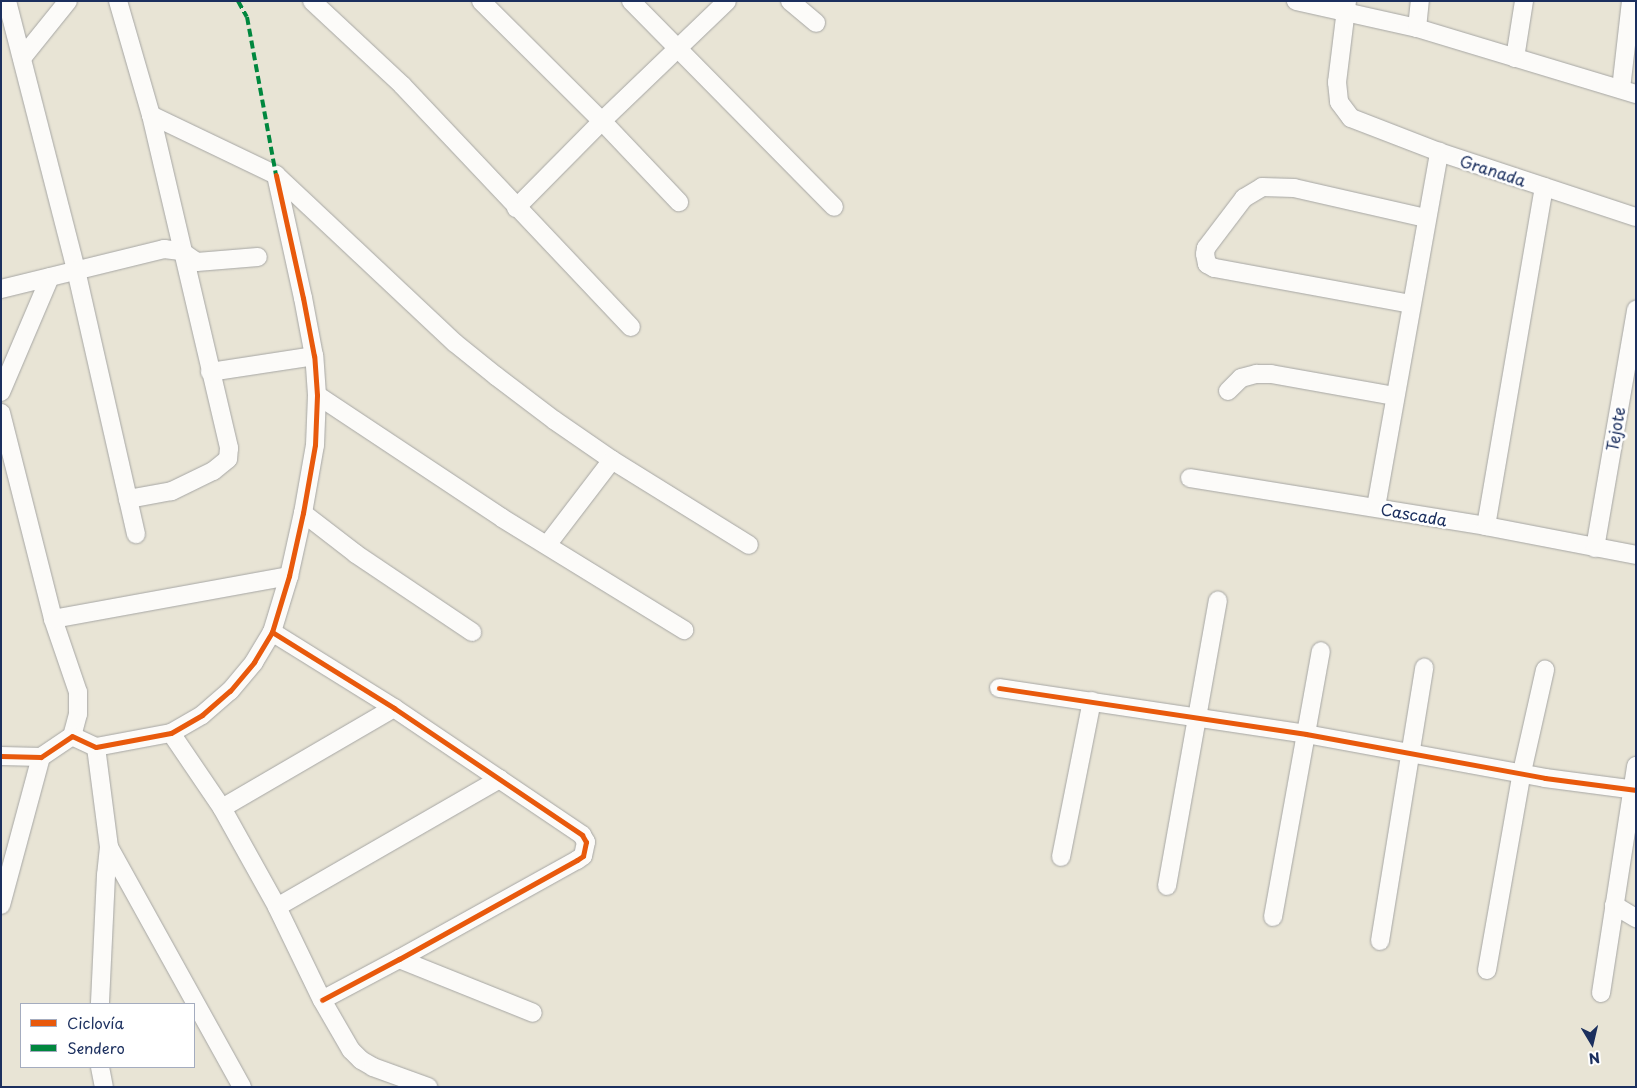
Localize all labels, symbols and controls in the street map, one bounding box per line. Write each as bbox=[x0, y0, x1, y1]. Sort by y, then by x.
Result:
street label: Granada bbox=[1458, 150, 1528, 190]
street label: Tejote bbox=[1602, 405, 1628, 453]
street label: Cascada bbox=[1379, 499, 1449, 529]
legend bbox=[20, 1003, 195, 1068]
text: Ciclovía bbox=[67, 1011, 124, 1034]
north arrow bbox=[1567, 1018, 1617, 1068]
text: Sendero bbox=[67, 1036, 125, 1059]
text: N bbox=[1587, 1047, 1602, 1070]

